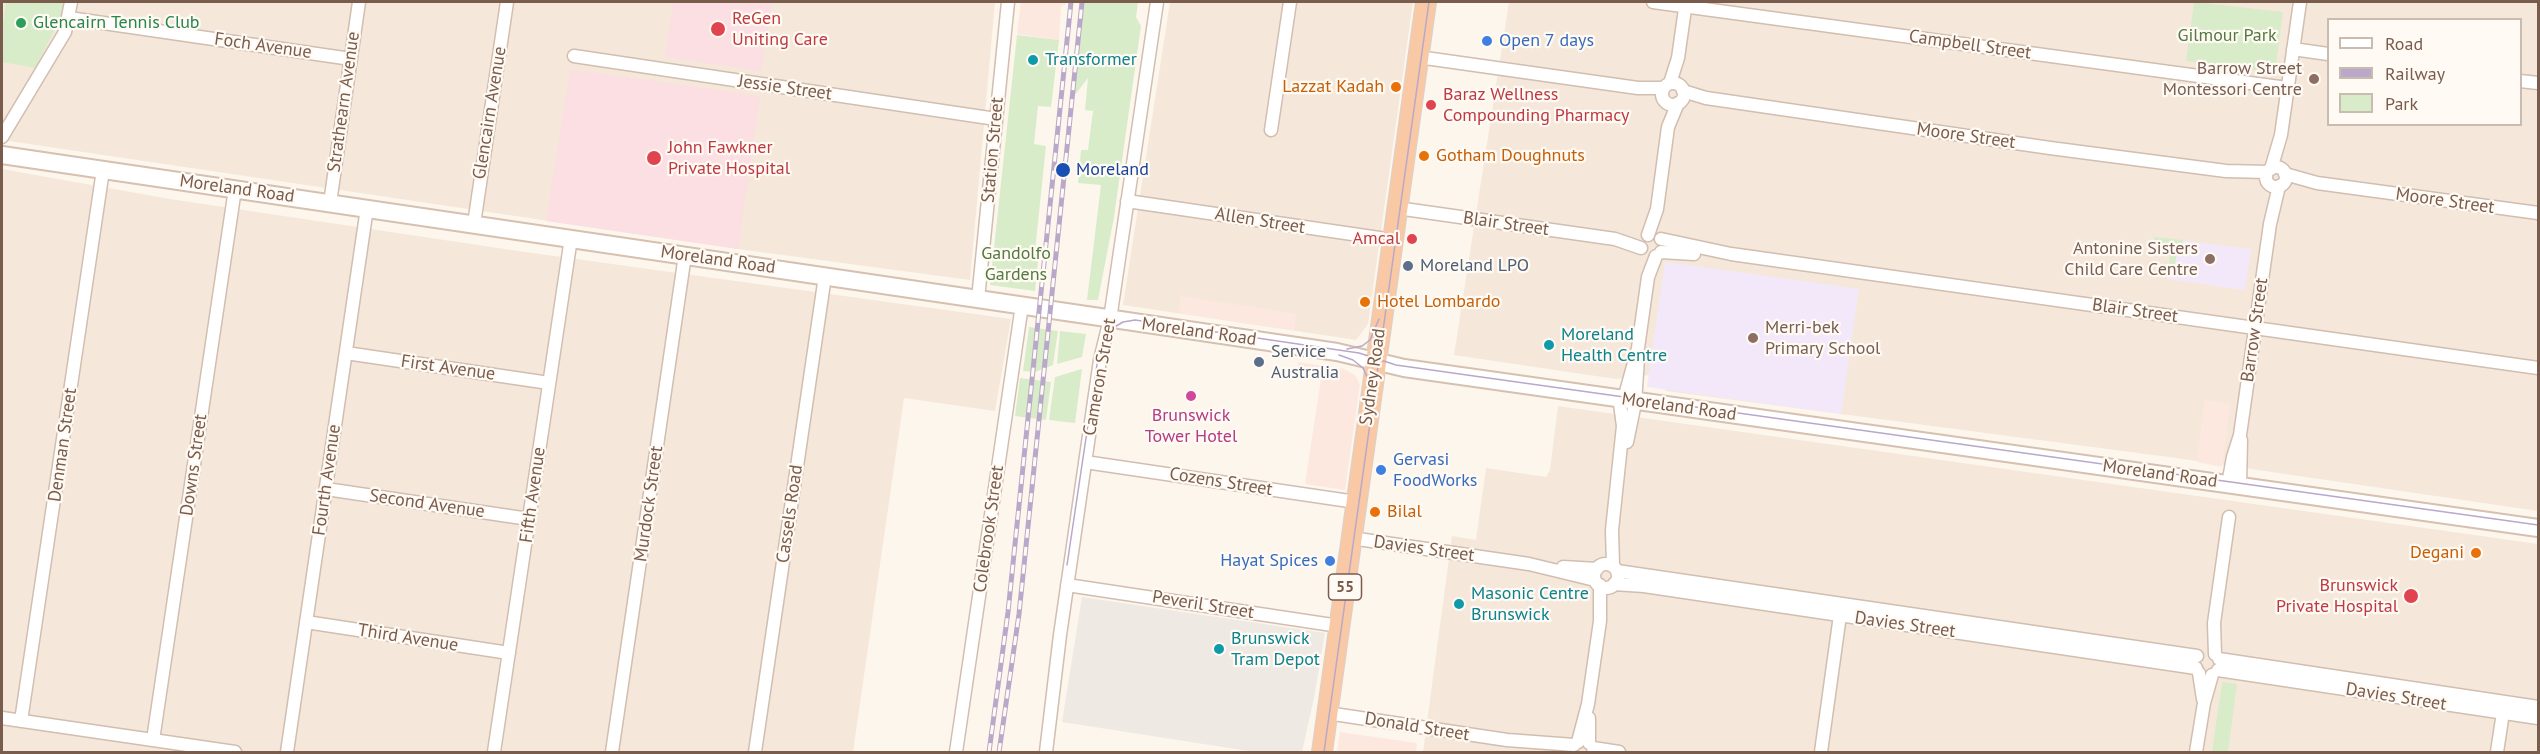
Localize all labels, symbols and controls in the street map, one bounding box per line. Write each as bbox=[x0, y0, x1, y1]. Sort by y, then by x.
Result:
place label: ReGen Uniting Care bbox=[732, 8, 828, 50]
place label: Glencairn Tennis Club bbox=[33, 12, 200, 34]
marker: Glencairn Tennis Club bbox=[14, 16, 28, 30]
legend bbox=[2327, 18, 2522, 126]
marker: ReGen Uniting Care bbox=[709, 20, 727, 38]
park label: Gilmour Park bbox=[2177, 25, 2277, 47]
street label: Campbell Street bbox=[1907, 26, 2033, 64]
street label: Foch Avenue bbox=[213, 28, 313, 64]
street label: Strathearn Avenue bbox=[323, 30, 365, 174]
place label: Open 7 days bbox=[1499, 30, 1594, 52]
text: Road bbox=[2385, 32, 2423, 55]
marker: Open 7 days bbox=[1480, 34, 1494, 48]
street label: Glencairn Avenue bbox=[469, 45, 511, 181]
place label: Transformer bbox=[1045, 49, 1137, 71]
marker: Transformer bbox=[1026, 53, 1040, 67]
place label: Barrow Street Montessori Centre bbox=[2163, 58, 2302, 100]
text: Railway bbox=[2385, 62, 2445, 85]
street label: Jessie Street bbox=[737, 71, 833, 105]
marker: Barrow Street Montessori Centre bbox=[2307, 72, 2321, 86]
place label: Lazzat Kadah bbox=[1282, 76, 1384, 98]
marker: Lazzat Kadah bbox=[1389, 80, 1403, 94]
place label: Baraz Wellness Compounding Pharmacy bbox=[1443, 84, 1629, 127]
text: Park bbox=[2385, 92, 2418, 115]
street label: Station Street bbox=[978, 96, 1008, 204]
marker: Baraz Wellness Compounding Pharmacy bbox=[1424, 98, 1438, 112]
street label: Moore Street bbox=[1915, 118, 2017, 154]
place label: John Fawkner Private Hospital bbox=[668, 137, 790, 180]
place label: Gotham Doughnuts bbox=[1436, 145, 1585, 167]
marker: John Fawkner Private Hospital bbox=[645, 149, 663, 167]
marker: Gotham Doughnuts bbox=[1417, 149, 1431, 163]
place label: Moreland bbox=[1076, 159, 1149, 181]
marker: Moreland bbox=[1054, 161, 1072, 179]
street label: Moreland Road bbox=[178, 170, 296, 208]
street label: Moore Street bbox=[2394, 183, 2496, 219]
street label: Allen Street bbox=[1213, 203, 1307, 239]
street label: Blair Street bbox=[1462, 207, 1550, 241]
place label: Amcal bbox=[1353, 228, 1400, 250]
marker: Amcal bbox=[1405, 232, 1419, 246]
place label: Antonine Sisters Child Care Centre bbox=[2064, 238, 2198, 280]
street label: Moreland Road bbox=[659, 241, 777, 279]
park label: Gandolfo Gardens bbox=[981, 243, 1051, 286]
marker: Antonine Sisters Child Care Centre bbox=[2203, 252, 2217, 266]
place label: Moreland LPO bbox=[1420, 255, 1529, 277]
marker: Moreland LPO bbox=[1401, 259, 1415, 273]
street label: Barrow Street bbox=[2237, 276, 2273, 384]
place label: Hotel Lombardo bbox=[1377, 291, 1500, 313]
street label: Blair Street bbox=[2091, 294, 2179, 328]
marker: Hotel Lombardo bbox=[1358, 295, 1372, 309]
street label: Moreland Road bbox=[1140, 313, 1258, 351]
street label: Cameron Street bbox=[1079, 317, 1121, 437]
place label: Merri-bek Primary School bbox=[1765, 317, 1880, 360]
place label: Moreland Health Centre bbox=[1561, 324, 1667, 366]
street label: Sydney Road bbox=[1356, 327, 1390, 427]
marker: Merri-bek Primary School bbox=[1746, 331, 1760, 345]
marker: Moreland Health Centre bbox=[1542, 338, 1556, 352]
place label: Service Australia bbox=[1271, 341, 1339, 384]
street label: First Avenue bbox=[399, 351, 497, 385]
marker: Service Australia bbox=[1252, 355, 1266, 369]
street label: Denman Street bbox=[44, 387, 82, 503]
street label: Moreland Road bbox=[1620, 388, 1738, 426]
marker: Brunswick Tower Hotel bbox=[1184, 389, 1198, 403]
place label: Brunswick Tower Hotel bbox=[1145, 405, 1237, 448]
street label: Downs Street bbox=[176, 413, 212, 517]
street label: Fourth Avenue bbox=[308, 423, 346, 537]
street label: Murdock Street bbox=[630, 445, 668, 563]
street label: Fifth Avenue bbox=[516, 446, 550, 544]
place label: Gervasi FoodWorks bbox=[1393, 449, 1477, 492]
street label: Moreland Road bbox=[2101, 455, 2219, 493]
street label: Cozens Street bbox=[1168, 463, 1274, 501]
marker: Gervasi FoodWorks bbox=[1374, 463, 1388, 477]
street label: Cassels Road bbox=[772, 464, 808, 564]
street label: Colebrook Street bbox=[969, 464, 1009, 594]
street label: Second Avenue bbox=[368, 485, 486, 523]
place label: Bilal bbox=[1387, 501, 1422, 523]
marker: Bilal bbox=[1368, 505, 1382, 519]
street label: Davies Street bbox=[1372, 531, 1476, 567]
place label: Degani bbox=[2410, 542, 2464, 564]
marker: Degani bbox=[2469, 546, 2483, 560]
place label: Hayat Spices bbox=[1220, 550, 1318, 572]
marker: Hayat Spices bbox=[1323, 554, 1337, 568]
road number: 55 bbox=[1328, 574, 1362, 600]
place label: Brunswick Private Hospital bbox=[2276, 575, 2398, 618]
place label: Masonic Centre Brunswick bbox=[1471, 583, 1589, 626]
street label: Peveril Street bbox=[1151, 586, 1255, 624]
marker: Brunswick Private Hospital bbox=[2402, 587, 2420, 605]
marker: Masonic Centre Brunswick bbox=[1452, 597, 1466, 611]
street label: Davies Street bbox=[1853, 607, 1957, 643]
street label: Third Avenue bbox=[356, 619, 460, 657]
place label: Brunswick Tram Depot bbox=[1231, 628, 1320, 670]
marker: Brunswick Tram Depot bbox=[1212, 642, 1226, 656]
street label: Davies Street bbox=[2344, 678, 2448, 716]
street label: Donald Street bbox=[1363, 708, 1471, 746]

